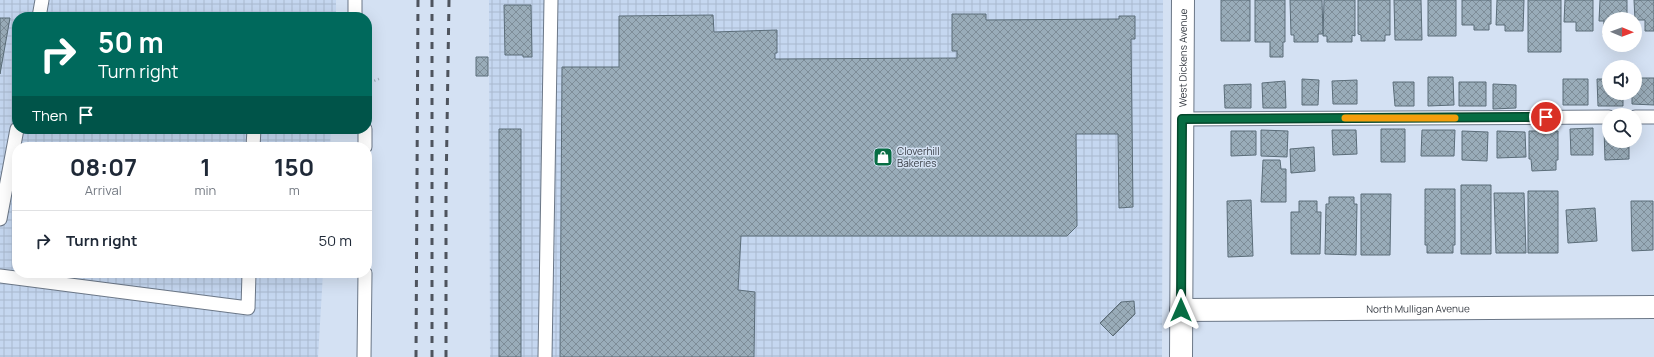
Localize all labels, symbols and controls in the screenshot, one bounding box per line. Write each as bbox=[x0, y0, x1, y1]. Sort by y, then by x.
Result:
street label: West Dickens Avenue bbox=[1175, 9, 1190, 107]
north arrow bbox=[1602, 12, 1642, 52]
map controls bbox=[1602, 12, 1642, 148]
text: 50 m bbox=[98, 23, 164, 61]
icon: right bbox=[32, 28, 84, 80]
text: Turn right bbox=[98, 59, 179, 83]
button: sound bbox=[1602, 60, 1642, 100]
pin bbox=[1529, 100, 1563, 134]
icon: arrive bbox=[75, 104, 97, 126]
text: Then bbox=[32, 105, 67, 126]
icon: arrive bbox=[1535, 106, 1557, 128]
button: search bbox=[1602, 108, 1642, 148]
place label: Cloverhill Bakeries bbox=[897, 144, 939, 170]
shop icon: Cloverhill Bakeries bbox=[872, 146, 894, 168]
text: 08:07 bbox=[70, 150, 137, 183]
text: 1 bbox=[200, 150, 211, 183]
text: 150 bbox=[274, 150, 314, 183]
text: Arrival bbox=[85, 181, 122, 199]
text: min bbox=[195, 181, 216, 199]
text: m bbox=[289, 181, 300, 199]
icon: right bbox=[32, 230, 54, 252]
text: Turn right bbox=[66, 230, 137, 251]
text: 50 m bbox=[318, 230, 352, 251]
position arrow bbox=[1160, 289, 1202, 331]
street label: North Mulligan Avenue bbox=[1366, 301, 1470, 316]

